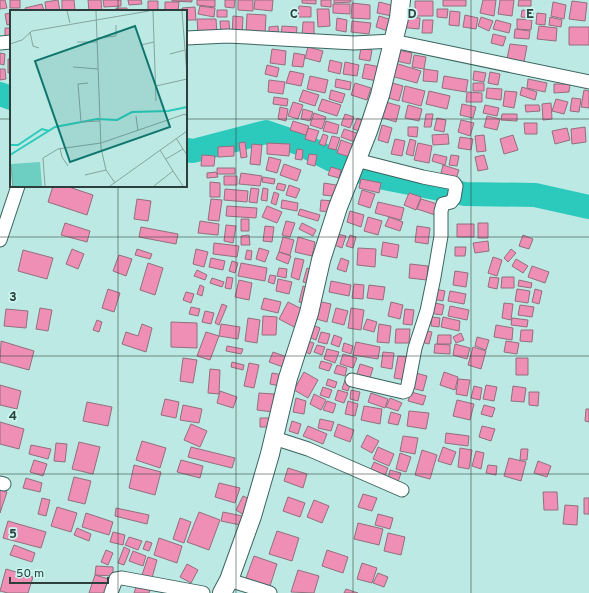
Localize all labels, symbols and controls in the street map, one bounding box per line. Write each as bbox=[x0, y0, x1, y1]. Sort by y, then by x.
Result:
text: C bbox=[290, 7, 298, 23]
text: D bbox=[407, 7, 417, 23]
text: E bbox=[526, 7, 534, 23]
inset map bbox=[10, 10, 187, 187]
text: 3 bbox=[9, 290, 17, 306]
text: 4 bbox=[9, 409, 17, 425]
text: 5 bbox=[9, 527, 17, 543]
scale bar bbox=[10, 559, 108, 585]
text: 50 m bbox=[16, 566, 44, 582]

